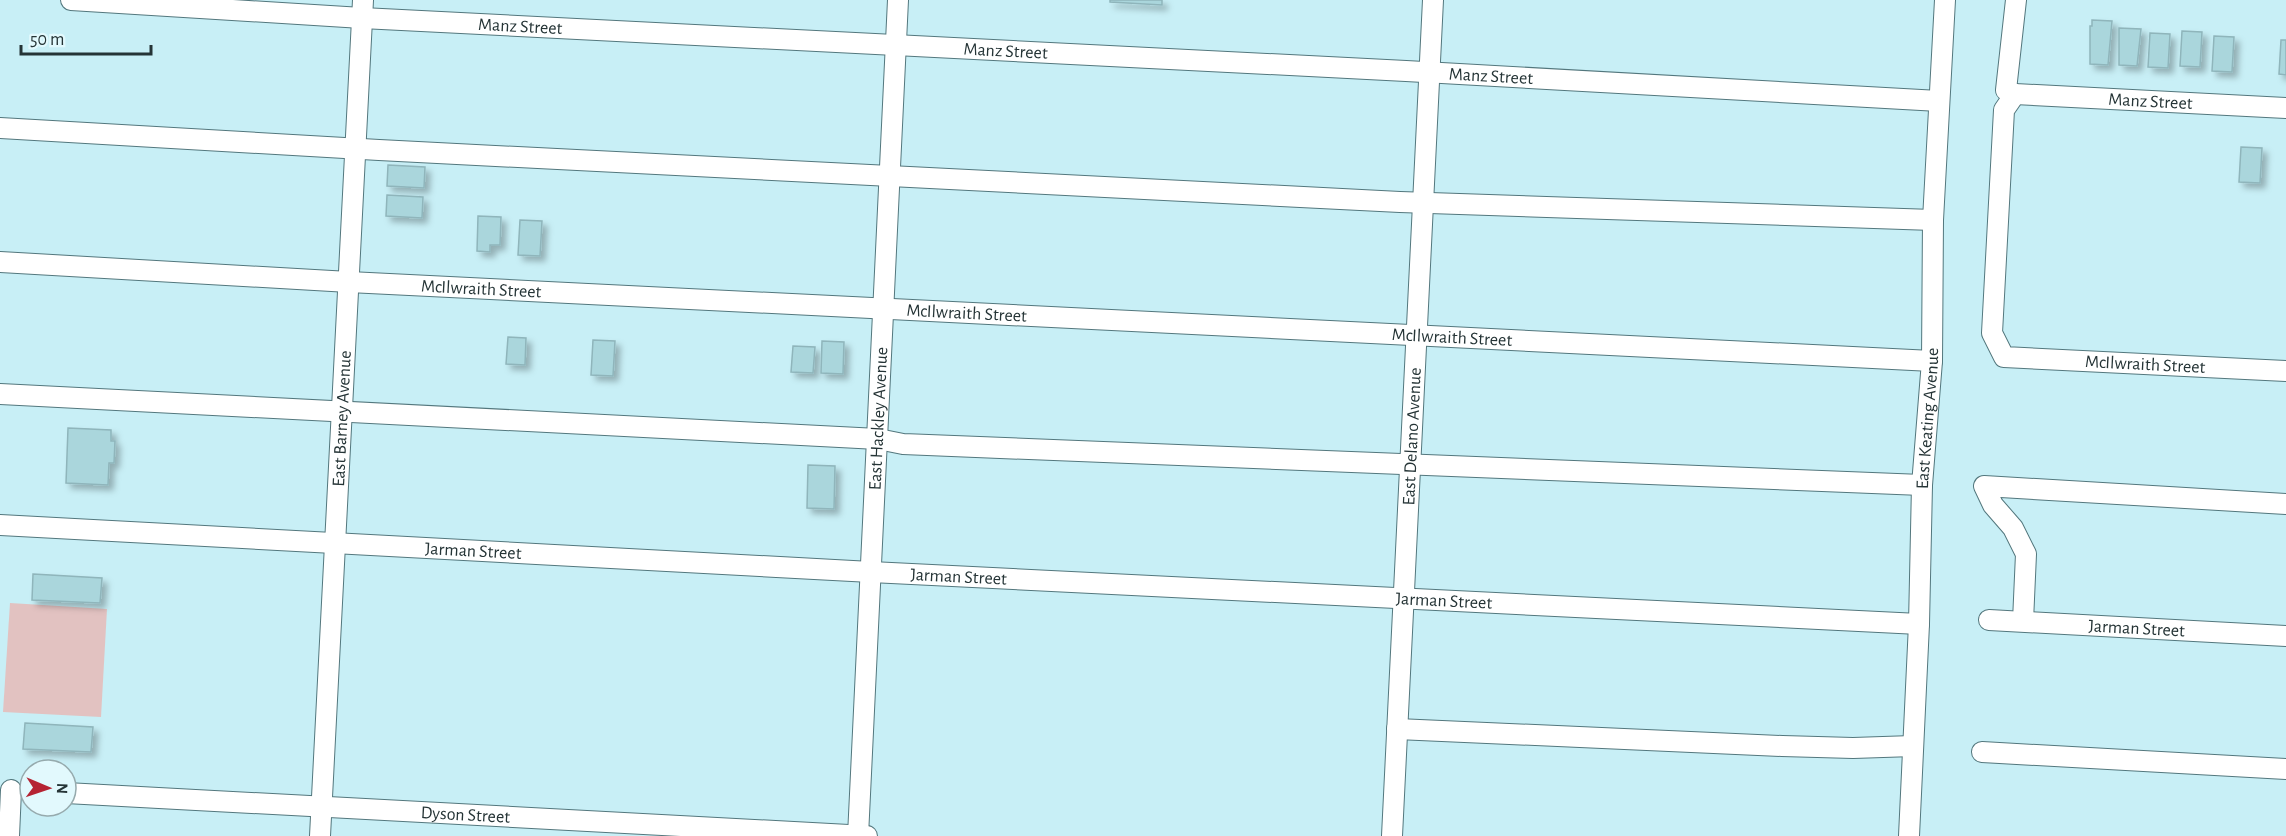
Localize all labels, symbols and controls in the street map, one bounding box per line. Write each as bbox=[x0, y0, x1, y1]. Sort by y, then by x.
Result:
street label: Manz Street bbox=[478, 16, 563, 38]
scale bar bbox=[21, 18, 152, 56]
text: 50 m bbox=[30, 31, 64, 49]
street label: Manz Street bbox=[963, 41, 1048, 63]
street label: Manz Street bbox=[1448, 65, 1534, 88]
street label: Manz Street bbox=[2108, 91, 2193, 113]
street label: McIlwraith Street bbox=[421, 278, 542, 302]
street label: McIlwraith Street bbox=[906, 302, 1027, 326]
street label: McIlwraith Street bbox=[1391, 326, 1513, 350]
street label: East Hackley Avenue bbox=[867, 346, 891, 491]
street label: East Keating Avenue bbox=[1914, 348, 1942, 489]
street label: East Barney Avenue bbox=[330, 350, 355, 487]
street label: McIlwraith Street bbox=[2085, 353, 2206, 377]
street label: East Delano Avenue bbox=[1400, 367, 1425, 506]
street label: Jarman Street bbox=[425, 540, 522, 563]
street label: Jarman Street bbox=[910, 566, 1007, 589]
street label: Jarman Street bbox=[1395, 590, 1493, 613]
street label: Jarman Street bbox=[2088, 617, 2186, 641]
north arrow bbox=[18, 758, 78, 818]
text: N bbox=[54, 783, 70, 794]
street label: Dyson Street bbox=[420, 804, 511, 827]

